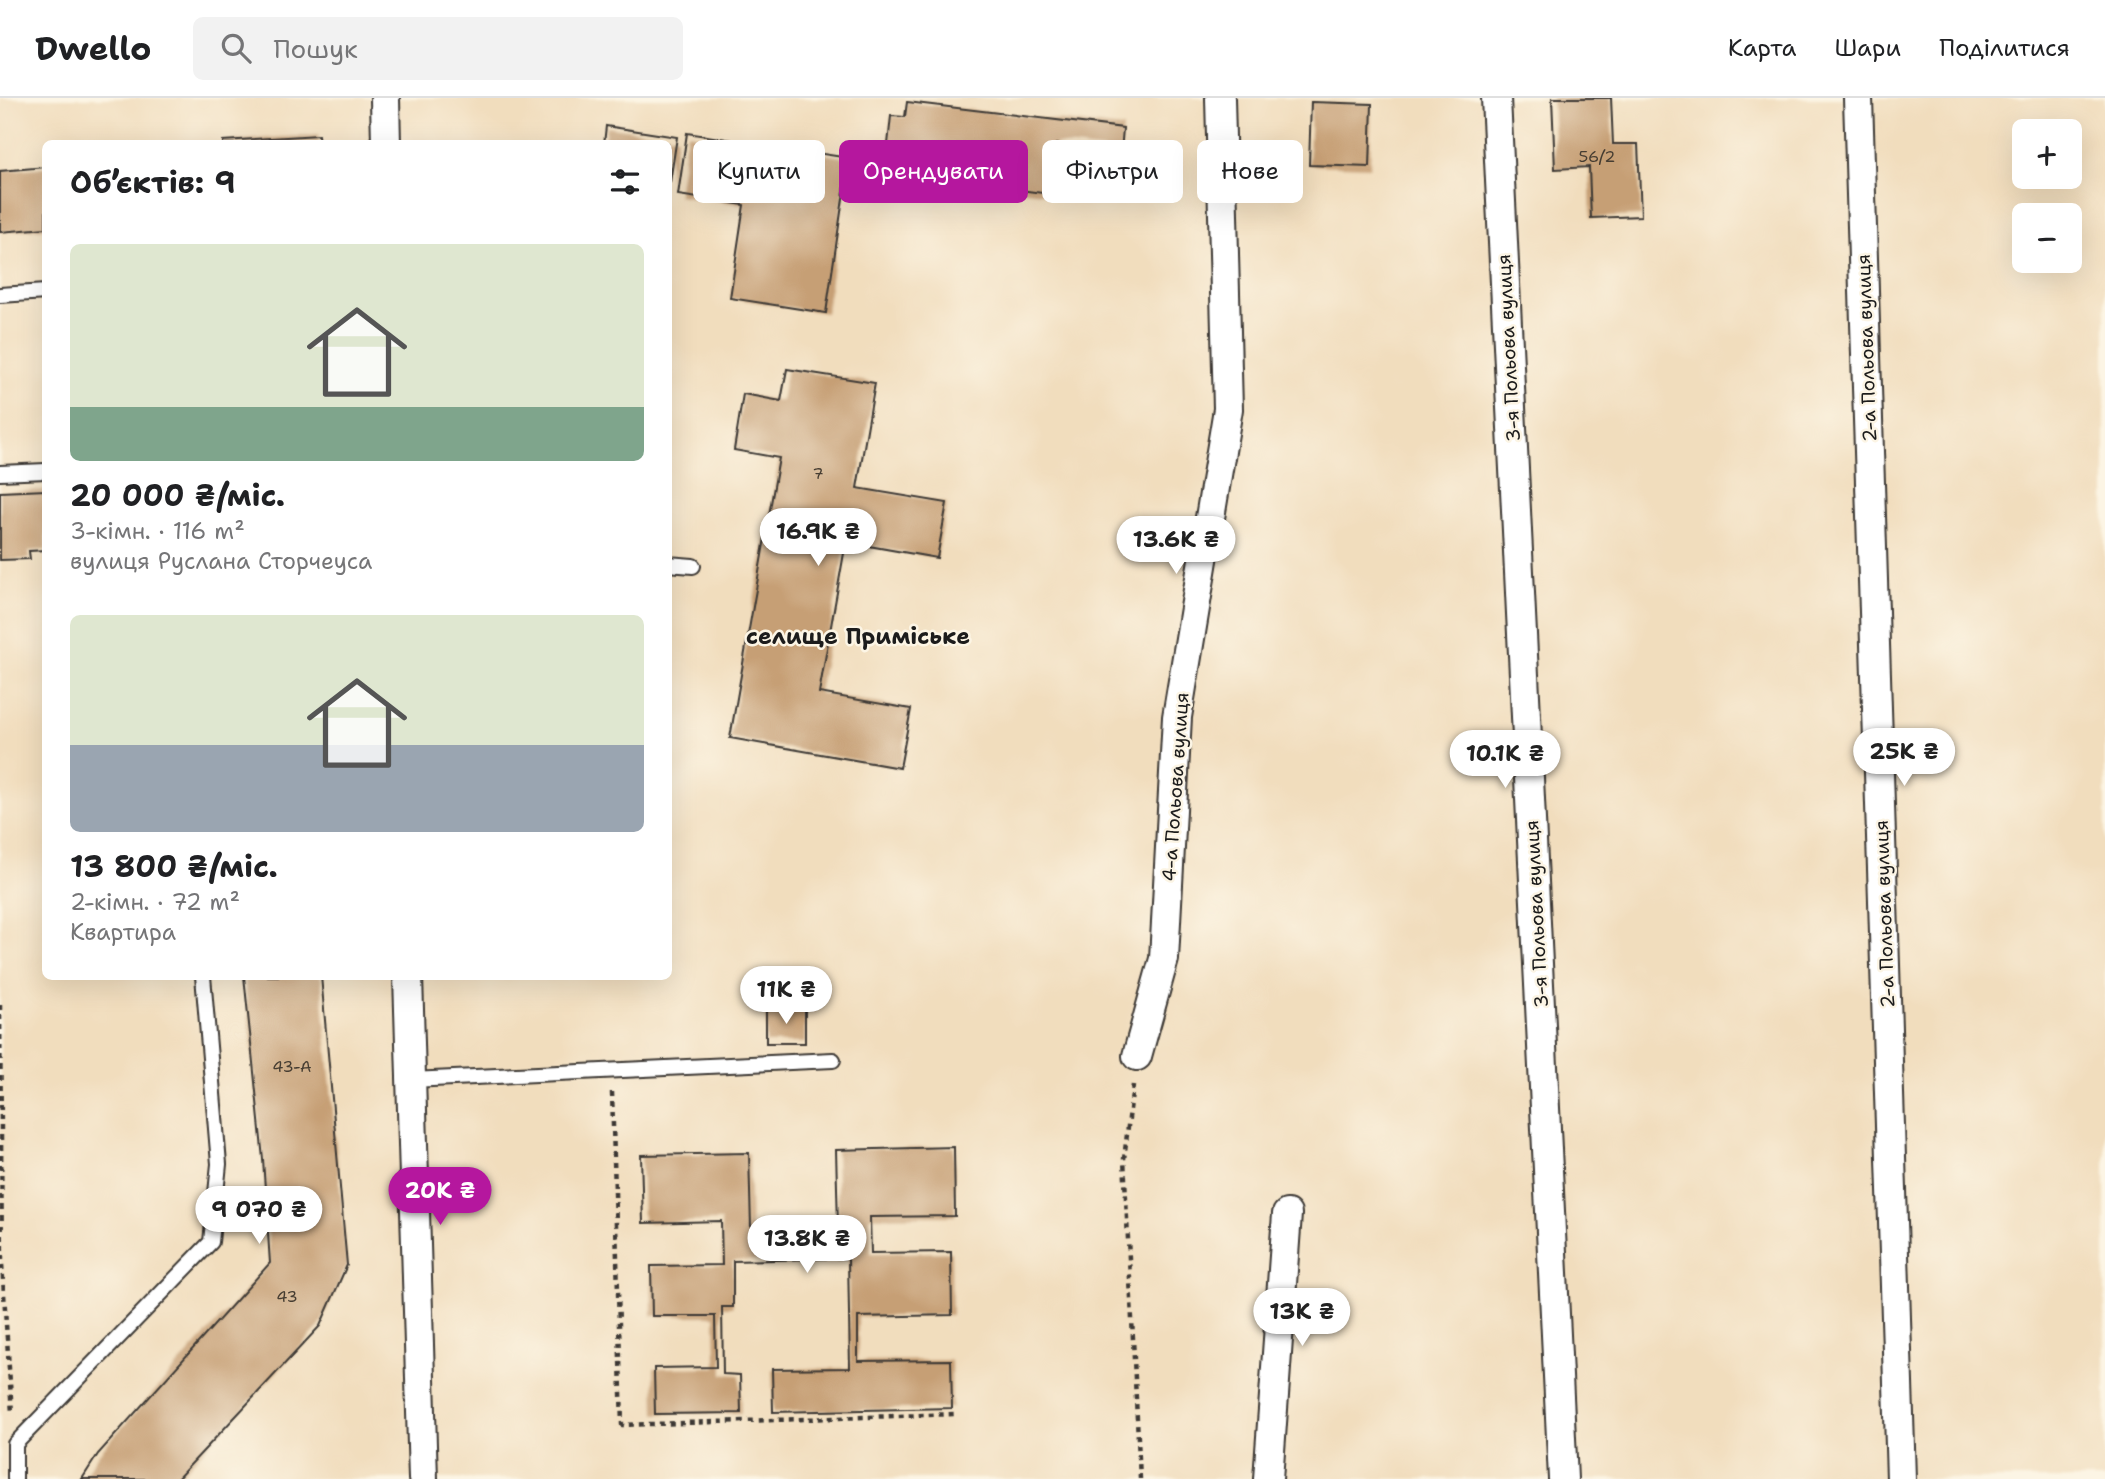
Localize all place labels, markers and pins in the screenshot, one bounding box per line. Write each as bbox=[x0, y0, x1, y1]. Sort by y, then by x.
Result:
pin: 16.9K ₴ bbox=[753, 508, 883, 568]
pin: 13.6K ₴ bbox=[1111, 517, 1241, 576]
pin: 25K ₴ bbox=[1855, 728, 1953, 788]
pin: 10.1K ₴ bbox=[1440, 730, 1570, 790]
pin: 11K ₴ bbox=[737, 967, 835, 1026]
pin: 20K ₴ bbox=[391, 1168, 489, 1227]
pin: 9 070 ₴ bbox=[194, 1186, 324, 1246]
pin: 13.8K ₴ bbox=[742, 1216, 872, 1275]
pin: 13K ₴ bbox=[1253, 1288, 1351, 1348]

